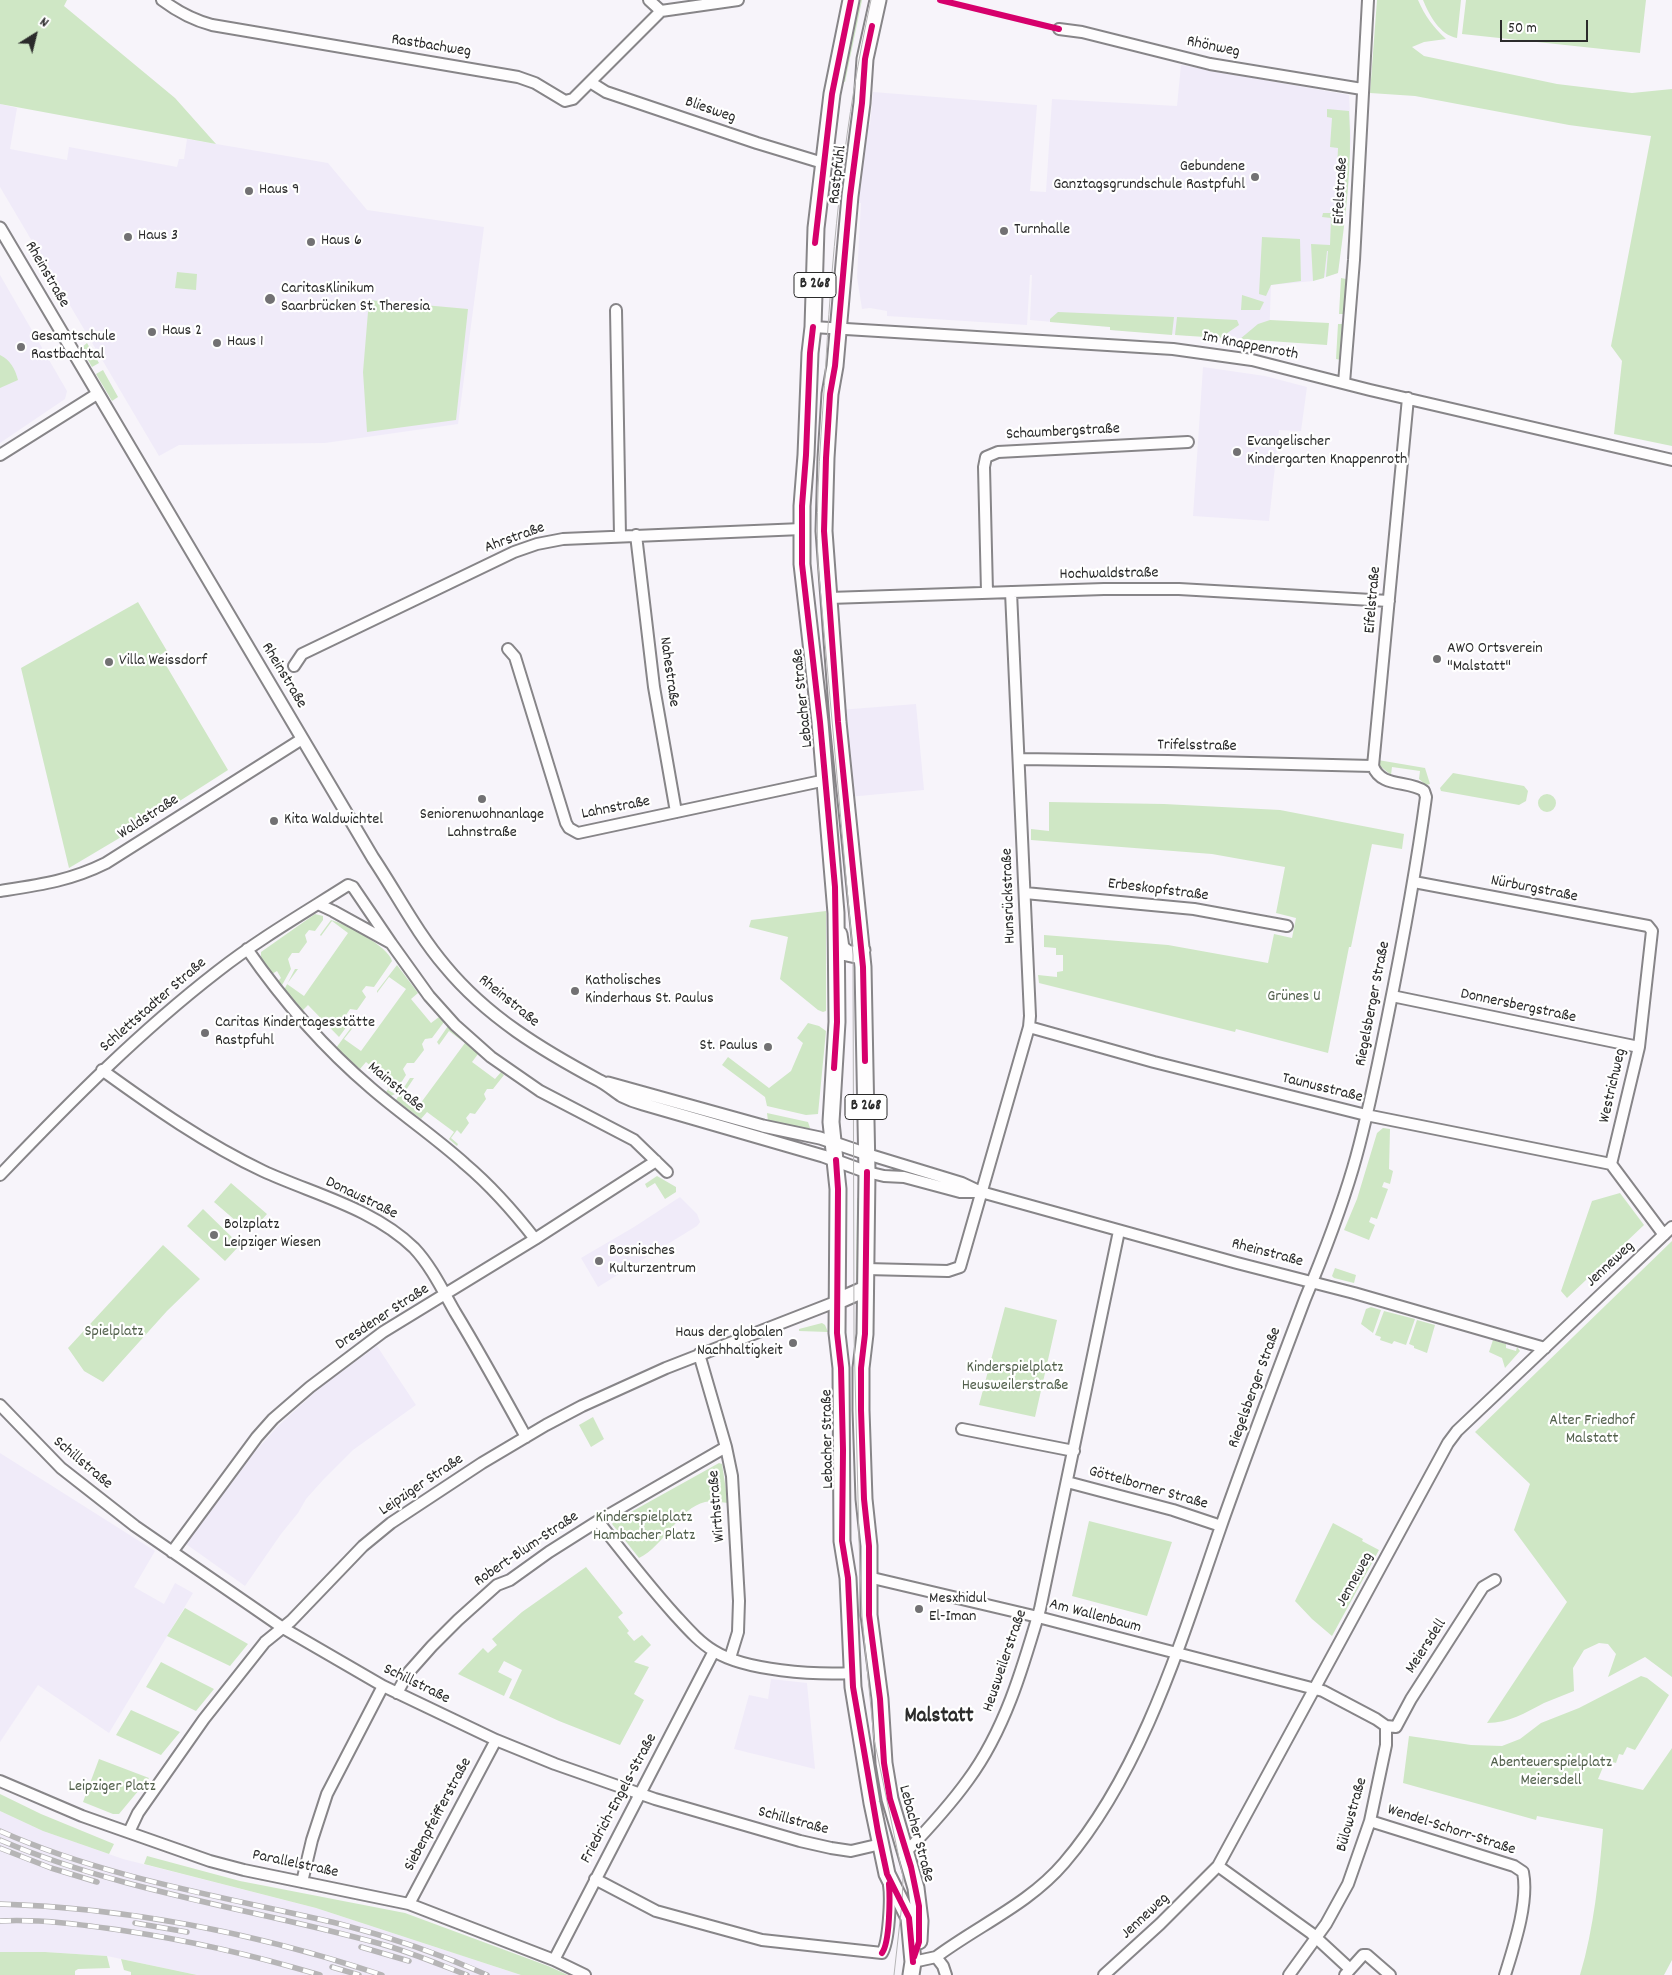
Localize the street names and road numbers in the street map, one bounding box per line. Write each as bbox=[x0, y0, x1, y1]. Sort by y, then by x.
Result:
street label: Rastbachweg bbox=[390, 31, 472, 63]
street label: Rhönweg bbox=[1185, 33, 1241, 63]
street label: Bliesweg bbox=[682, 93, 738, 129]
street label: Rastpfuhl bbox=[826, 145, 852, 205]
street label: Eifelstraße bbox=[1331, 157, 1353, 225]
street label: Rheinstraße bbox=[19, 239, 73, 311]
road number: B 268 bbox=[794, 272, 836, 298]
street label: Im Knappenroth bbox=[1200, 328, 1300, 366]
street label: Schaumbergstraße bbox=[1006, 420, 1120, 446]
street label: Ahrstraße bbox=[482, 519, 548, 559]
street label: Hochwaldstraße bbox=[1059, 565, 1159, 585]
street label: Eifelstraße bbox=[1361, 566, 1387, 634]
street label: Nahestraße bbox=[654, 636, 682, 708]
street label: Rheinstraße bbox=[256, 640, 310, 712]
street label: Lebacher Straße bbox=[789, 648, 819, 748]
street label: Trifelsstraße bbox=[1157, 737, 1237, 757]
street label: Waldstraße bbox=[115, 791, 183, 845]
street label: Lahnstraße bbox=[580, 793, 652, 825]
street label: Hunsrückstraße bbox=[999, 848, 1021, 944]
street label: Nürburgstraße bbox=[1489, 872, 1579, 908]
street label: Erbeskopfstraße bbox=[1107, 875, 1209, 907]
street label: Riegelsberger Straße bbox=[1352, 940, 1396, 1068]
street label: Schlettstadter Straße bbox=[97, 955, 211, 1057]
street label: Rheinstraße bbox=[474, 972, 542, 1032]
street label: Donnersbergstraße bbox=[1459, 985, 1577, 1029]
street label: Westrichweg bbox=[1596, 1047, 1632, 1125]
street label: Mainstraße bbox=[363, 1059, 427, 1117]
street label: Taunusstraße bbox=[1280, 1070, 1364, 1108]
road number: B 268 bbox=[845, 1094, 887, 1120]
street label: Donaustraße bbox=[322, 1173, 400, 1225]
street label: Rheinstraße bbox=[1229, 1235, 1305, 1273]
street label: Jenneweg bbox=[1583, 1238, 1639, 1292]
street label: Dresdener Straße bbox=[333, 1281, 433, 1355]
street label: Riegelsberger Straße bbox=[1225, 1325, 1287, 1451]
street label: Lebacher Straße bbox=[819, 1389, 839, 1489]
street label: Schillstraße bbox=[48, 1433, 116, 1495]
street label: Leipziger Straße bbox=[376, 1451, 468, 1521]
street label: Göttelborner Straße bbox=[1086, 1463, 1210, 1515]
street label: Wirthstraße bbox=[705, 1469, 731, 1543]
street label: Robert-Blum-Straße bbox=[471, 1508, 583, 1592]
street label: Jenneweg bbox=[1333, 1550, 1379, 1610]
street label: Am Wallenbaum bbox=[1047, 1596, 1143, 1638]
street label: Heusweilerstraße bbox=[980, 1607, 1032, 1715]
street label: Meiersdell bbox=[1402, 1616, 1452, 1678]
street label: Schillstraße bbox=[379, 1661, 453, 1709]
street label: Friedrich-Engels-Straße bbox=[578, 1731, 662, 1867]
street label: Siebenpfeifferstraße bbox=[401, 1755, 477, 1875]
street label: Bülowstraße bbox=[1333, 1776, 1373, 1854]
street label: Lebacher Straße bbox=[893, 1783, 937, 1885]
street label: Wendel-Schorr-Straße bbox=[1384, 1801, 1518, 1861]
street label: Schillstraße bbox=[756, 1803, 830, 1841]
street label: Parallelstraße bbox=[250, 1847, 340, 1883]
street label: Jenneweg bbox=[1118, 1890, 1174, 1944]

